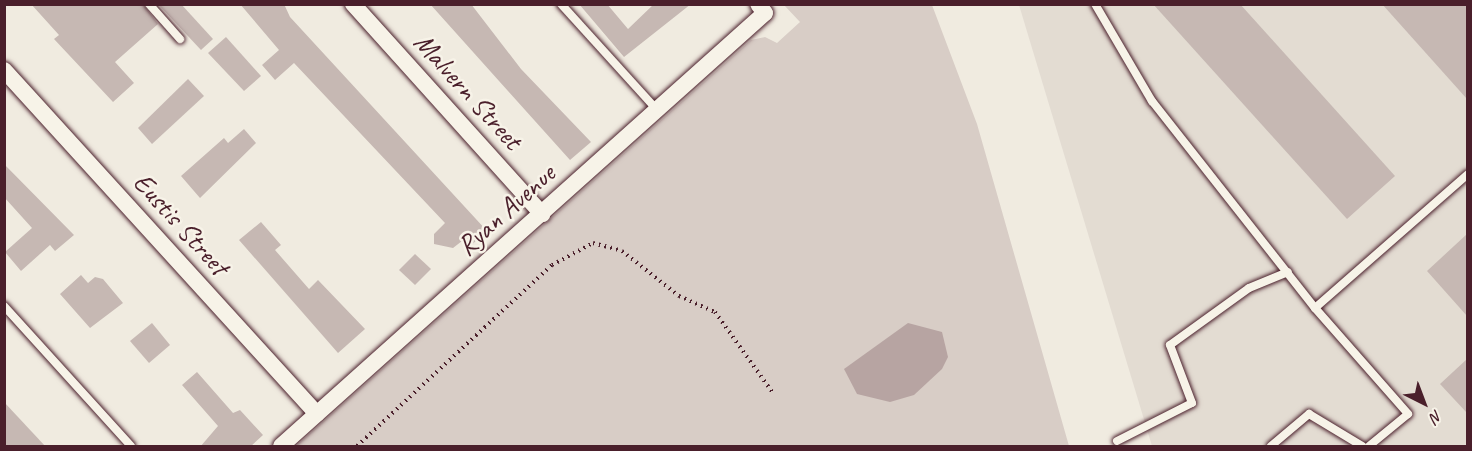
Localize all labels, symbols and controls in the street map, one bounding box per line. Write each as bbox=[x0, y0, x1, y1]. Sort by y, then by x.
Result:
street label: Malvern Street bbox=[407, 26, 529, 156]
street label: Ryan Avenue bbox=[450, 157, 562, 263]
street label: Eustis Street bbox=[126, 166, 236, 282]
north arrow bbox=[1394, 373, 1454, 433]
text: N bbox=[1426, 406, 1446, 427]

